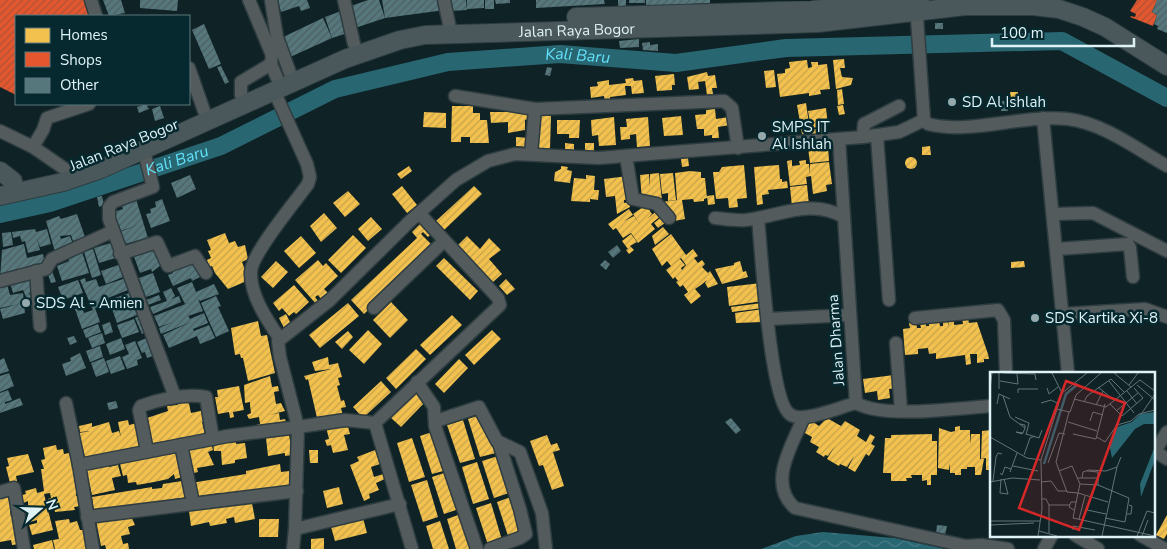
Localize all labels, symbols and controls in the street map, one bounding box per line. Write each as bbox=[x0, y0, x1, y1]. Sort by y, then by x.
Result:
legend bbox=[15, 15, 190, 105]
scale bar bbox=[992, 15, 1134, 47]
street label: Jalan Raya Bogor bbox=[518, 19, 636, 42]
text: 100 m bbox=[1000, 23, 1044, 43]
text: Homes bbox=[60, 25, 108, 45]
water label: Kali Baru bbox=[544, 43, 611, 69]
text: Shops bbox=[60, 50, 102, 70]
text: Other bbox=[60, 75, 99, 95]
place label: SD Al Ishlah bbox=[962, 92, 1046, 112]
marker: SD Al Ishlah bbox=[946, 96, 958, 108]
street label: Jalan Raya Bogor bbox=[66, 114, 182, 176]
place label: SMPS IT Al Ishlah bbox=[772, 117, 832, 154]
marker: SMPS IT Al Ishlah bbox=[756, 130, 768, 142]
water label: Kali Baru bbox=[143, 140, 211, 181]
place label: SDS Al - Amien bbox=[36, 293, 143, 313]
street label: Jalan Dharma bbox=[823, 294, 849, 387]
marker: SDS Al - Amien bbox=[20, 297, 32, 309]
place label: SDS Kartika Xi-8 bbox=[1045, 308, 1158, 328]
marker: SDS Kartika Xi-8 bbox=[1029, 312, 1041, 324]
inset map bbox=[990, 372, 1154, 536]
north arrow bbox=[15, 484, 65, 534]
text: N bbox=[41, 497, 62, 513]

